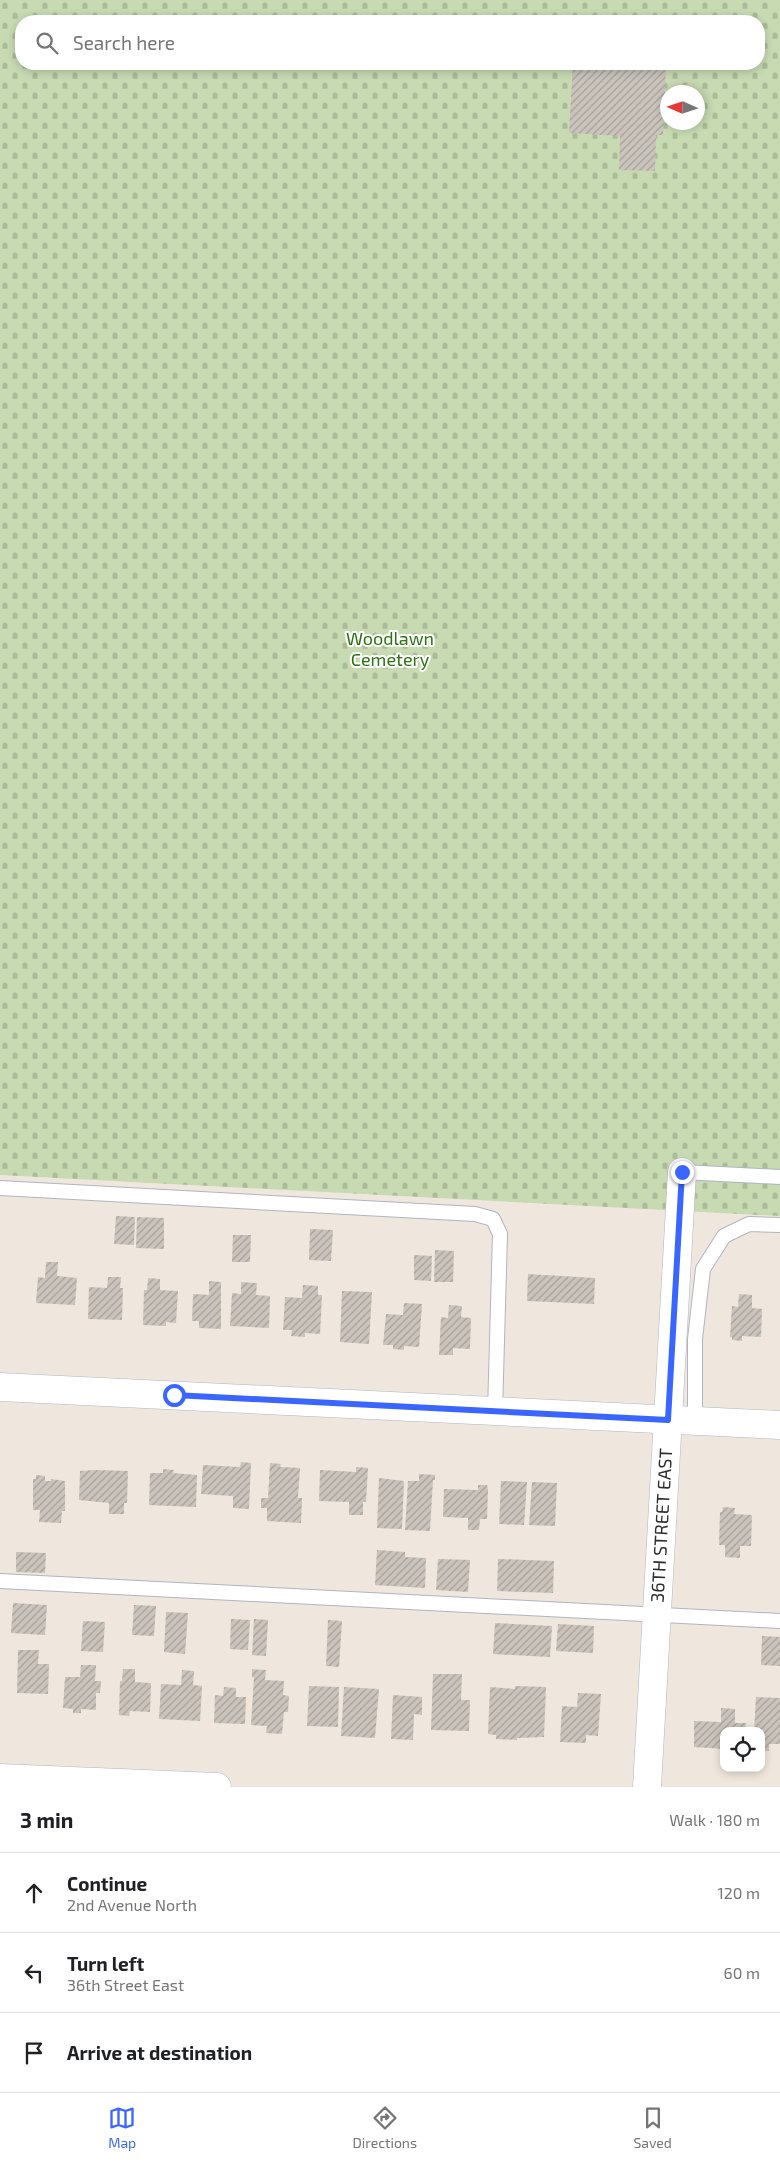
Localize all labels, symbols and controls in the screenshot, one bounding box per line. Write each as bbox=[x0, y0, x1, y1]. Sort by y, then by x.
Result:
search box bbox=[15, 15, 765, 70]
icon: search bbox=[33, 29, 61, 57]
text: Search here bbox=[73, 31, 175, 54]
north arrow bbox=[660, 85, 705, 130]
park label: Woodlawn Cemetery bbox=[346, 627, 434, 670]
route end bbox=[671, 1161, 694, 1184]
route start bbox=[163, 1384, 186, 1407]
street label: 36TH STREET EAST bbox=[646, 1447, 676, 1603]
map controls bbox=[720, 1727, 765, 1772]
button: locate bbox=[720, 1727, 765, 1772]
text: 3 min bbox=[20, 1807, 73, 1832]
text: Walk · 180 m bbox=[669, 1810, 760, 1829]
text: Continue bbox=[67, 1872, 147, 1895]
icon: ahead bbox=[20, 1879, 48, 1907]
text: 120 m bbox=[717, 1883, 760, 1902]
text: 2nd Avenue North bbox=[67, 1895, 197, 1914]
text: Turn left bbox=[67, 1952, 144, 1975]
icon: left bbox=[20, 1959, 48, 1987]
text: 60 m bbox=[724, 1963, 760, 1982]
text: 36th Street East bbox=[67, 1975, 184, 1994]
icon: arrive bbox=[20, 2039, 48, 2067]
text: Arrive at destination bbox=[67, 2041, 252, 2064]
tab: Map bbox=[108, 2104, 136, 2151]
tab: Directions bbox=[353, 2104, 417, 2151]
tab: Saved bbox=[633, 2104, 672, 2151]

